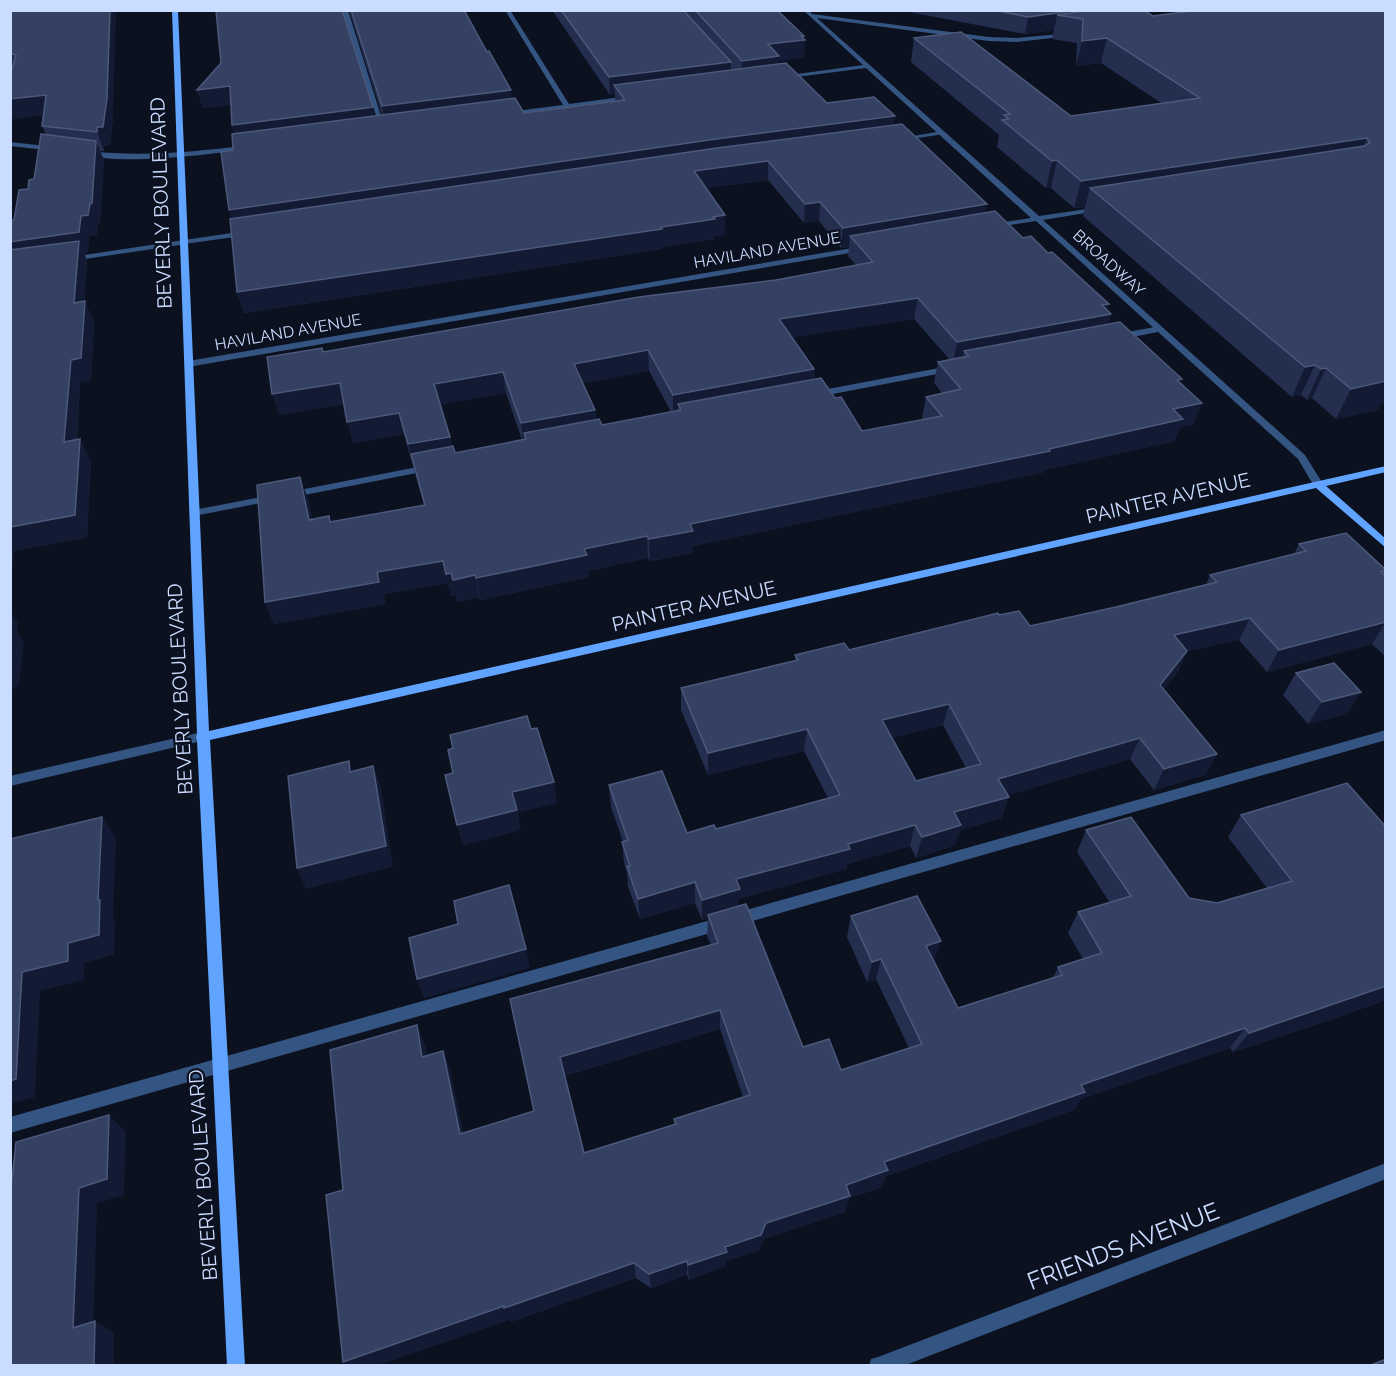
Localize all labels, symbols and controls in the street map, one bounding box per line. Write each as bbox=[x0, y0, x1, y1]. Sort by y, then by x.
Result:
street label: BEVERLY BOULEVARD bbox=[145, 97, 177, 309]
street label: BROADWAY bbox=[1069, 226, 1149, 301]
street label: HAVILAND AVENUE bbox=[692, 228, 842, 272]
street label: HAVILAND AVENUE bbox=[213, 310, 363, 354]
street label: PAINTER AVENUE bbox=[1083, 467, 1253, 529]
street label: PAINTER AVENUE bbox=[609, 575, 779, 637]
street label: BEVERLY BOULEVARD bbox=[162, 583, 198, 795]
street label: BEVERLY BOULEVARD bbox=[184, 1069, 222, 1281]
street label: FRIENDS AVENUE bbox=[1023, 1196, 1223, 1296]

